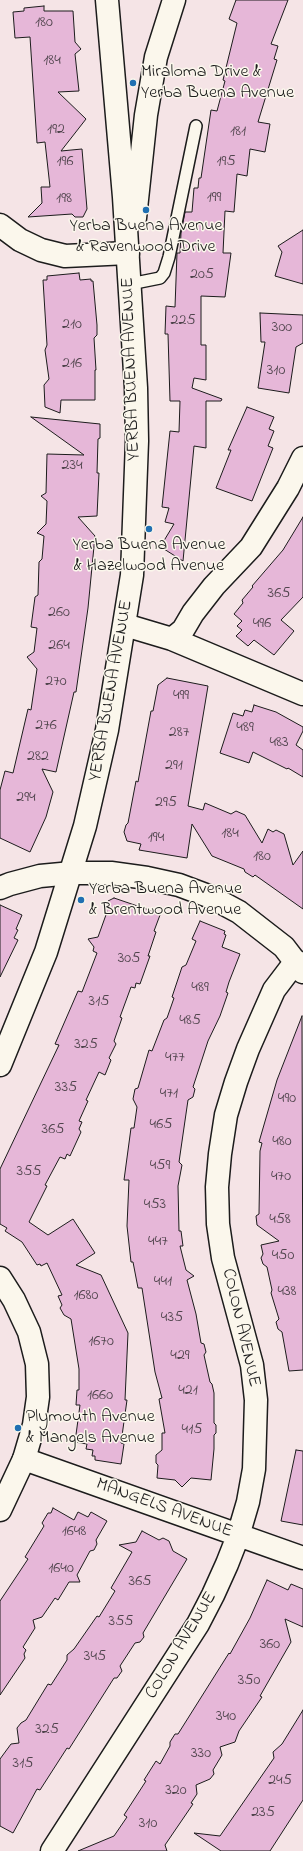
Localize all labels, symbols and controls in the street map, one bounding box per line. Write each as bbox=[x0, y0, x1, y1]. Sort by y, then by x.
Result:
house number: 180 bbox=[35, 13, 53, 33]
house number: 184 bbox=[43, 51, 61, 71]
place label: Miraloma Drive & Yerba Buena Avenue bbox=[141, 62, 294, 104]
marker: Miraloma Drive & Yerba Buena Avenue bbox=[128, 78, 138, 88]
house number: 192 bbox=[47, 120, 65, 140]
house number: 181 bbox=[230, 122, 246, 142]
house number: 196 bbox=[57, 152, 73, 172]
house number: 195 bbox=[216, 152, 236, 172]
house number: 199 bbox=[207, 188, 221, 208]
house number: 198 bbox=[56, 189, 72, 209]
marker: Yerba Buena Avenue & Ravenwood Drive bbox=[141, 205, 151, 215]
place label: Yerba Buena Avenue & Ravenwood Drive bbox=[70, 216, 222, 258]
house number: 205 bbox=[190, 265, 214, 285]
street label: YERBA BUENA AVENUE bbox=[118, 277, 146, 461]
house number: 225 bbox=[170, 311, 196, 331]
house number: 210 bbox=[62, 315, 82, 335]
house number: 300 bbox=[272, 318, 292, 338]
house number: 216 bbox=[62, 354, 82, 374]
house number: 310 bbox=[267, 361, 285, 381]
house number: 234 bbox=[61, 456, 83, 476]
marker: Yerba Buena Avenue & Hazelwood Avenue bbox=[144, 524, 154, 534]
place label: Yerba Buena Avenue & Hazelwood Avenue bbox=[73, 535, 225, 578]
house number: 365 bbox=[268, 584, 290, 604]
street label: YERBA BUENA AVENUE bbox=[85, 599, 139, 783]
house number: 260 bbox=[48, 603, 70, 623]
house number: 496 bbox=[253, 614, 271, 634]
house number: 264 bbox=[48, 636, 70, 656]
house number: 270 bbox=[45, 672, 67, 692]
house number: 499 bbox=[173, 686, 189, 706]
house number: 276 bbox=[35, 716, 57, 736]
house number: 489 bbox=[236, 718, 254, 738]
house number: 287 bbox=[169, 723, 189, 743]
house number: 483 bbox=[269, 733, 289, 753]
house number: 282 bbox=[27, 747, 49, 767]
house number: 291 bbox=[165, 756, 183, 776]
house number: 294 bbox=[16, 788, 36, 808]
house number: 295 bbox=[155, 793, 177, 813]
house number: 184 bbox=[221, 824, 239, 844]
house number: 194 bbox=[148, 828, 164, 848]
house number: 180 bbox=[253, 847, 271, 867]
place label: Yerba Buena Avenue & Brentwood Avenue bbox=[89, 879, 242, 922]
marker: Yerba Buena Avenue & Brentwood Avenue bbox=[76, 895, 86, 905]
house number: 305 bbox=[118, 949, 140, 969]
house number: 489 bbox=[191, 978, 209, 998]
house number: 315 bbox=[89, 992, 109, 1012]
house number: 485 bbox=[179, 1011, 201, 1031]
house number: 325 bbox=[74, 1035, 98, 1055]
house number: 477 bbox=[165, 1048, 185, 1068]
house number: 335 bbox=[55, 1078, 77, 1098]
house number: 471 bbox=[160, 1084, 178, 1104]
house number: 490 bbox=[278, 1089, 296, 1109]
house number: 465 bbox=[150, 1115, 172, 1135]
house number: 365 bbox=[42, 1120, 64, 1140]
house number: 480 bbox=[272, 1132, 292, 1152]
house number: 459 bbox=[150, 1156, 170, 1176]
house number: 355 bbox=[17, 1162, 41, 1182]
house number: 470 bbox=[271, 1167, 291, 1187]
house number: 453 bbox=[144, 1195, 166, 1215]
house number: 458 bbox=[269, 1210, 291, 1230]
house number: 447 bbox=[148, 1232, 168, 1252]
house number: 450 bbox=[272, 1246, 294, 1266]
street label: COLON AVENUE bbox=[216, 1267, 264, 1389]
house number: 441 bbox=[154, 1272, 172, 1292]
house number: 438 bbox=[277, 1282, 297, 1302]
house number: 1680 bbox=[73, 1286, 99, 1306]
house number: 435 bbox=[161, 1308, 183, 1328]
house number: 1670 bbox=[88, 1332, 114, 1352]
house number: 429 bbox=[170, 1346, 190, 1366]
house number: 421 bbox=[178, 1381, 198, 1401]
house number: 1660 bbox=[87, 1386, 113, 1406]
place label: Plymouth Avenue & Mangels Avenue bbox=[26, 1407, 155, 1450]
house number: 415 bbox=[182, 1420, 202, 1440]
marker: Plymouth Avenue & Mangels Avenue bbox=[13, 1423, 23, 1433]
street label: MANGELS AVENUE bbox=[93, 1474, 235, 1544]
house number: 1648 bbox=[62, 1522, 86, 1542]
house number: 1640 bbox=[48, 1559, 74, 1579]
house number: 365 bbox=[129, 1572, 151, 1592]
street label: COLON AVENUE bbox=[142, 1588, 222, 1704]
house number: 355 bbox=[109, 1612, 133, 1632]
house number: 360 bbox=[260, 1635, 280, 1655]
house number: 345 bbox=[84, 1647, 106, 1667]
house number: 350 bbox=[238, 1671, 260, 1691]
house number: 340 bbox=[216, 1707, 236, 1727]
house number: 325 bbox=[35, 1720, 59, 1740]
house number: 330 bbox=[191, 1744, 211, 1764]
house number: 315 bbox=[13, 1754, 33, 1774]
house number: 245 bbox=[268, 1771, 292, 1791]
house number: 320 bbox=[165, 1781, 187, 1801]
house number: 235 bbox=[251, 1803, 275, 1823]
house number: 310 bbox=[139, 1814, 157, 1834]

